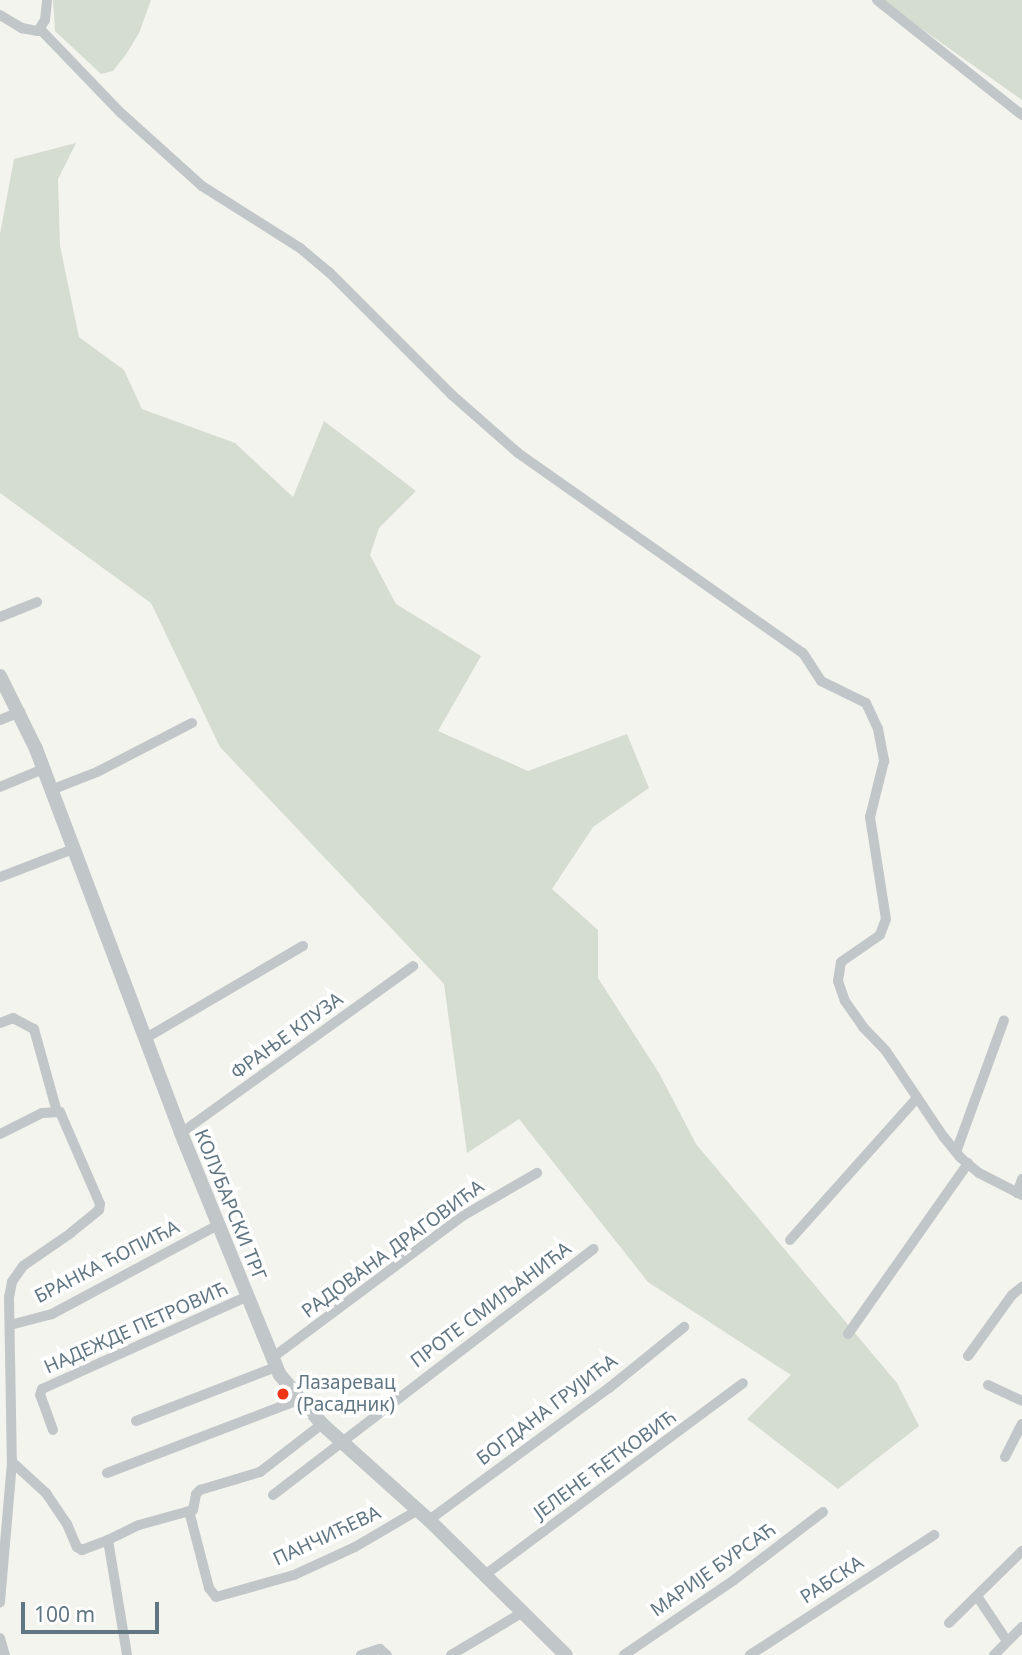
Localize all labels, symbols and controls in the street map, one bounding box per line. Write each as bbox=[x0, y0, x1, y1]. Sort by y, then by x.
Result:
street label: ФРАЊЕ КЛУЗА bbox=[226, 988, 348, 1084]
street label: КОЛУБАРСКИ ТРГ bbox=[189, 1126, 271, 1284]
street label: РАДОВАНА ДРАГОВИЋА bbox=[298, 1175, 488, 1323]
street label: БРАНКА ЋОПИЋА bbox=[31, 1216, 183, 1308]
street label: ПРОТЕ СМИЉАНИЋА bbox=[406, 1237, 576, 1373]
street label: НАДЕЖДЕ ПЕТРОВИЋ bbox=[41, 1277, 231, 1379]
street label: БОГДАНА ГРУЈИЋА bbox=[472, 1350, 622, 1470]
place label: Лазаревац (Расадник) bbox=[297, 1372, 396, 1416]
marker: Лазаревац (Расадник) bbox=[275, 1386, 291, 1402]
street label: ЈЕЛЕНЕ ЋЕТКОВИЋ bbox=[529, 1406, 681, 1524]
street label: ПАНЧИЋЕВА bbox=[270, 1501, 384, 1571]
street label: МАРИЈЕ БУРСАЋ bbox=[646, 1518, 780, 1622]
street label: РАБСКА bbox=[796, 1551, 868, 1609]
scale bar bbox=[24, 1588, 163, 1632]
text: 100 m bbox=[34, 1600, 95, 1628]

